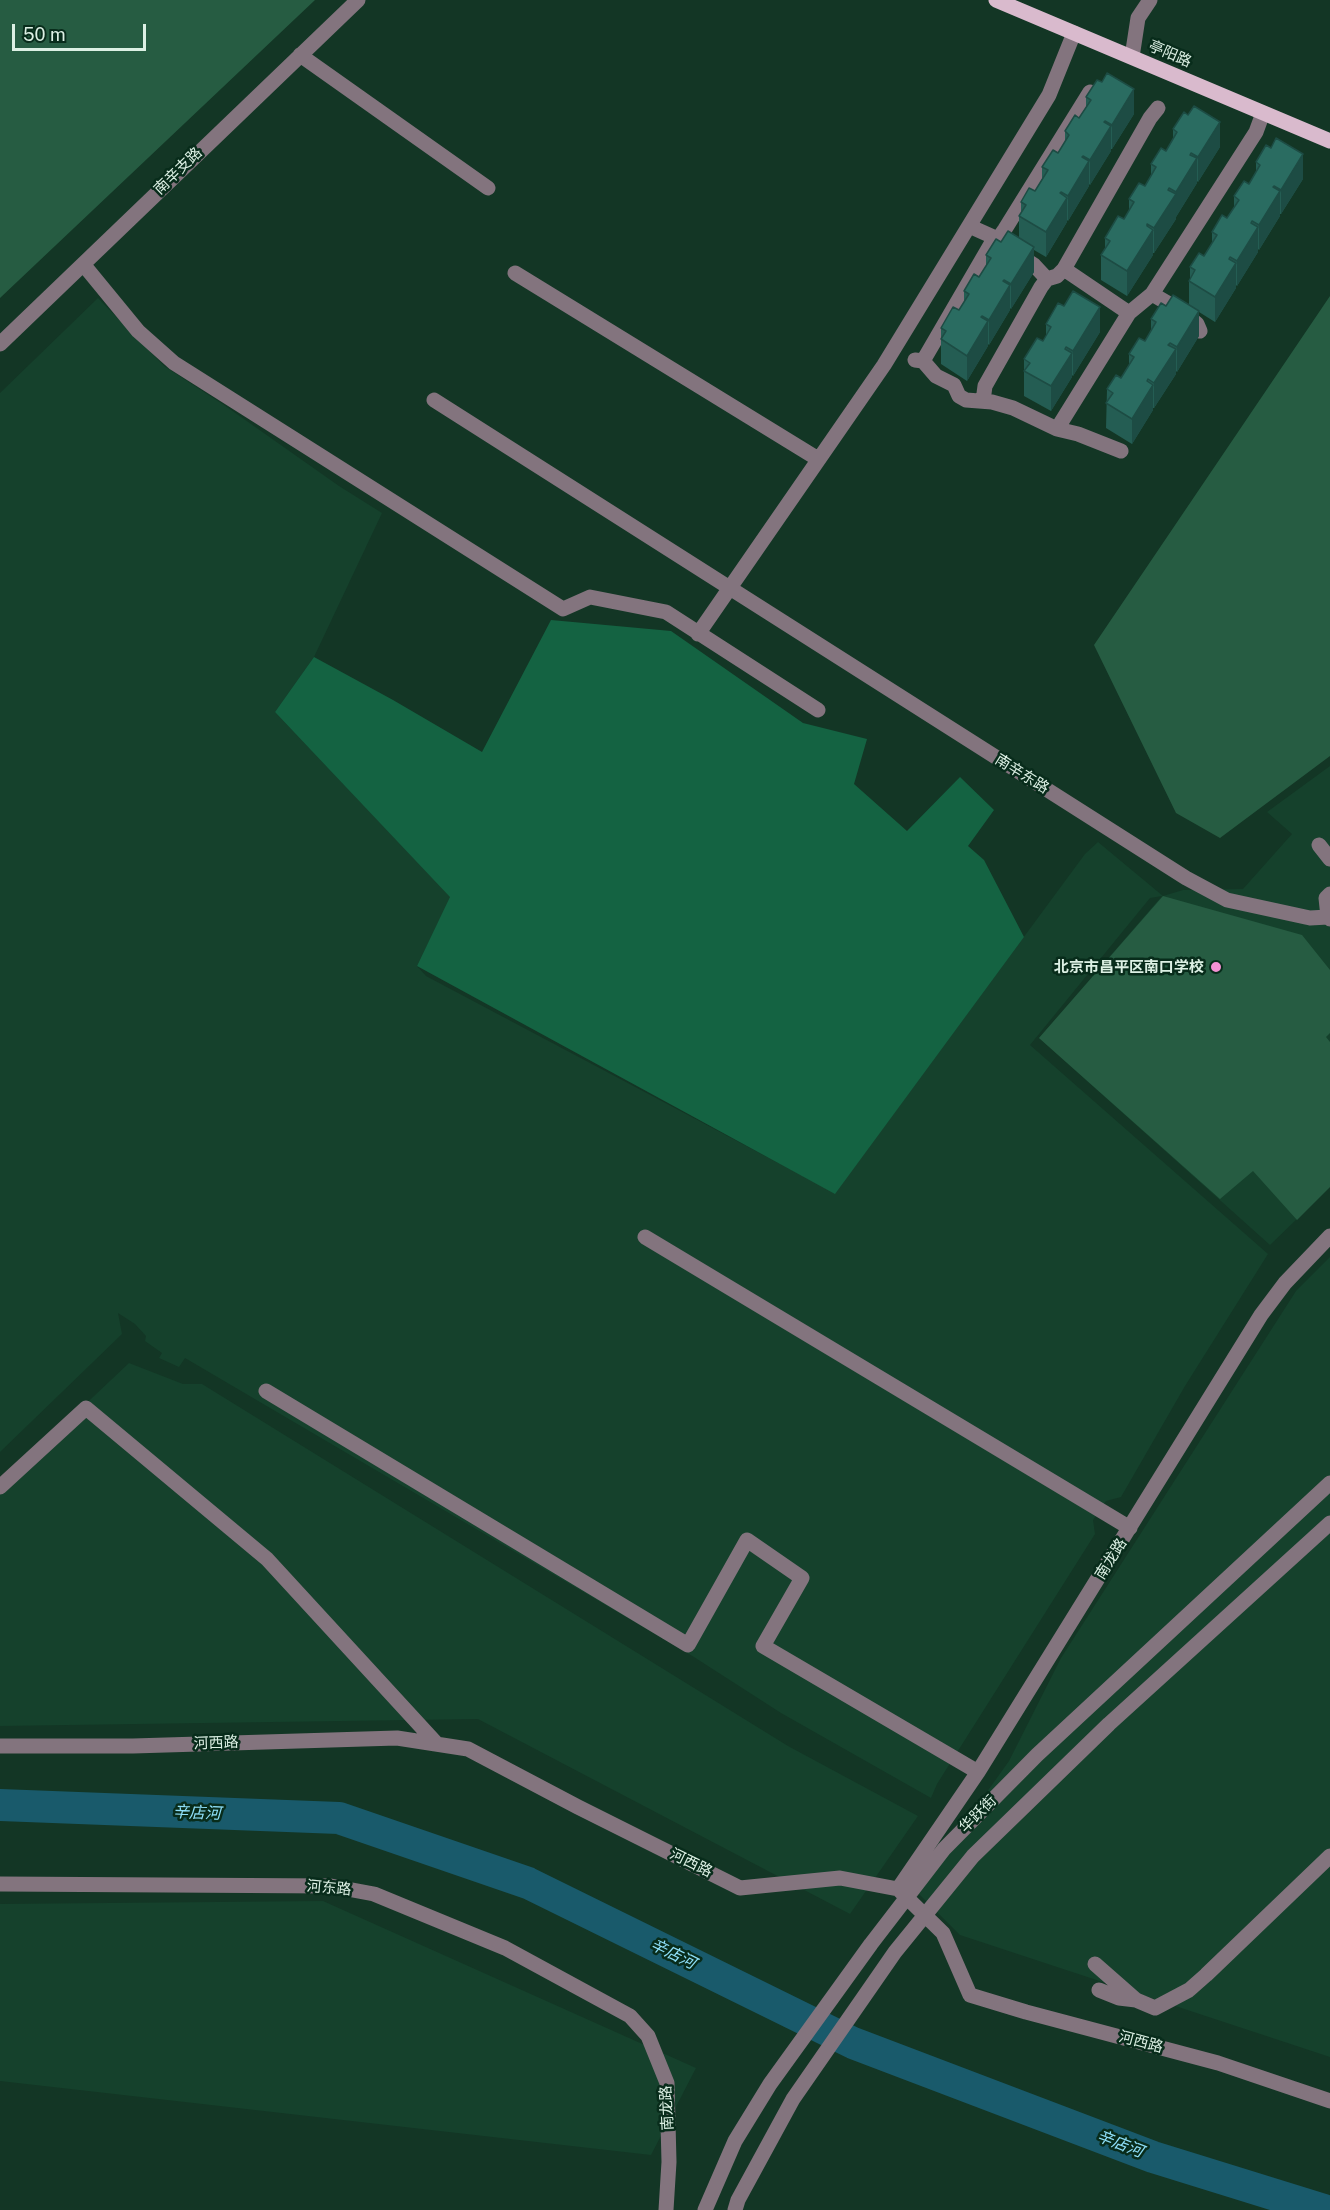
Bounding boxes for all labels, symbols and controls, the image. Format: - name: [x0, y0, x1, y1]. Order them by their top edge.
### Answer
- scale bar: [15, 12, 148, 50]
- text: 50 m: [23, 24, 66, 45]
- street label: 亭阳路: [1146, 37, 1194, 71]
- street label: 南辛支路: [150, 144, 206, 198]
- street label: 南辛东路: [992, 750, 1052, 798]
- place label: 北京市昌平区南口学校: [1054, 958, 1204, 976]
- marker: 北京市昌平区南口学校: [1209, 960, 1223, 974]
- street label: 南龙路: [1091, 1535, 1131, 1583]
- street label: 河西路: [193, 1733, 239, 1753]
- street label: 华跃街: [956, 1792, 1000, 1836]
- water label: 辛店河: [173, 1803, 221, 1823]
- street label: 河西路: [667, 1845, 715, 1881]
- street label: 河东路: [306, 1877, 352, 1899]
- water label: 辛店河: [647, 1935, 699, 1973]
- street label: 河西路: [1117, 2027, 1165, 2057]
- street label: 南龙路: [657, 2085, 677, 2131]
- water label: 辛店河: [1094, 2126, 1146, 2162]

